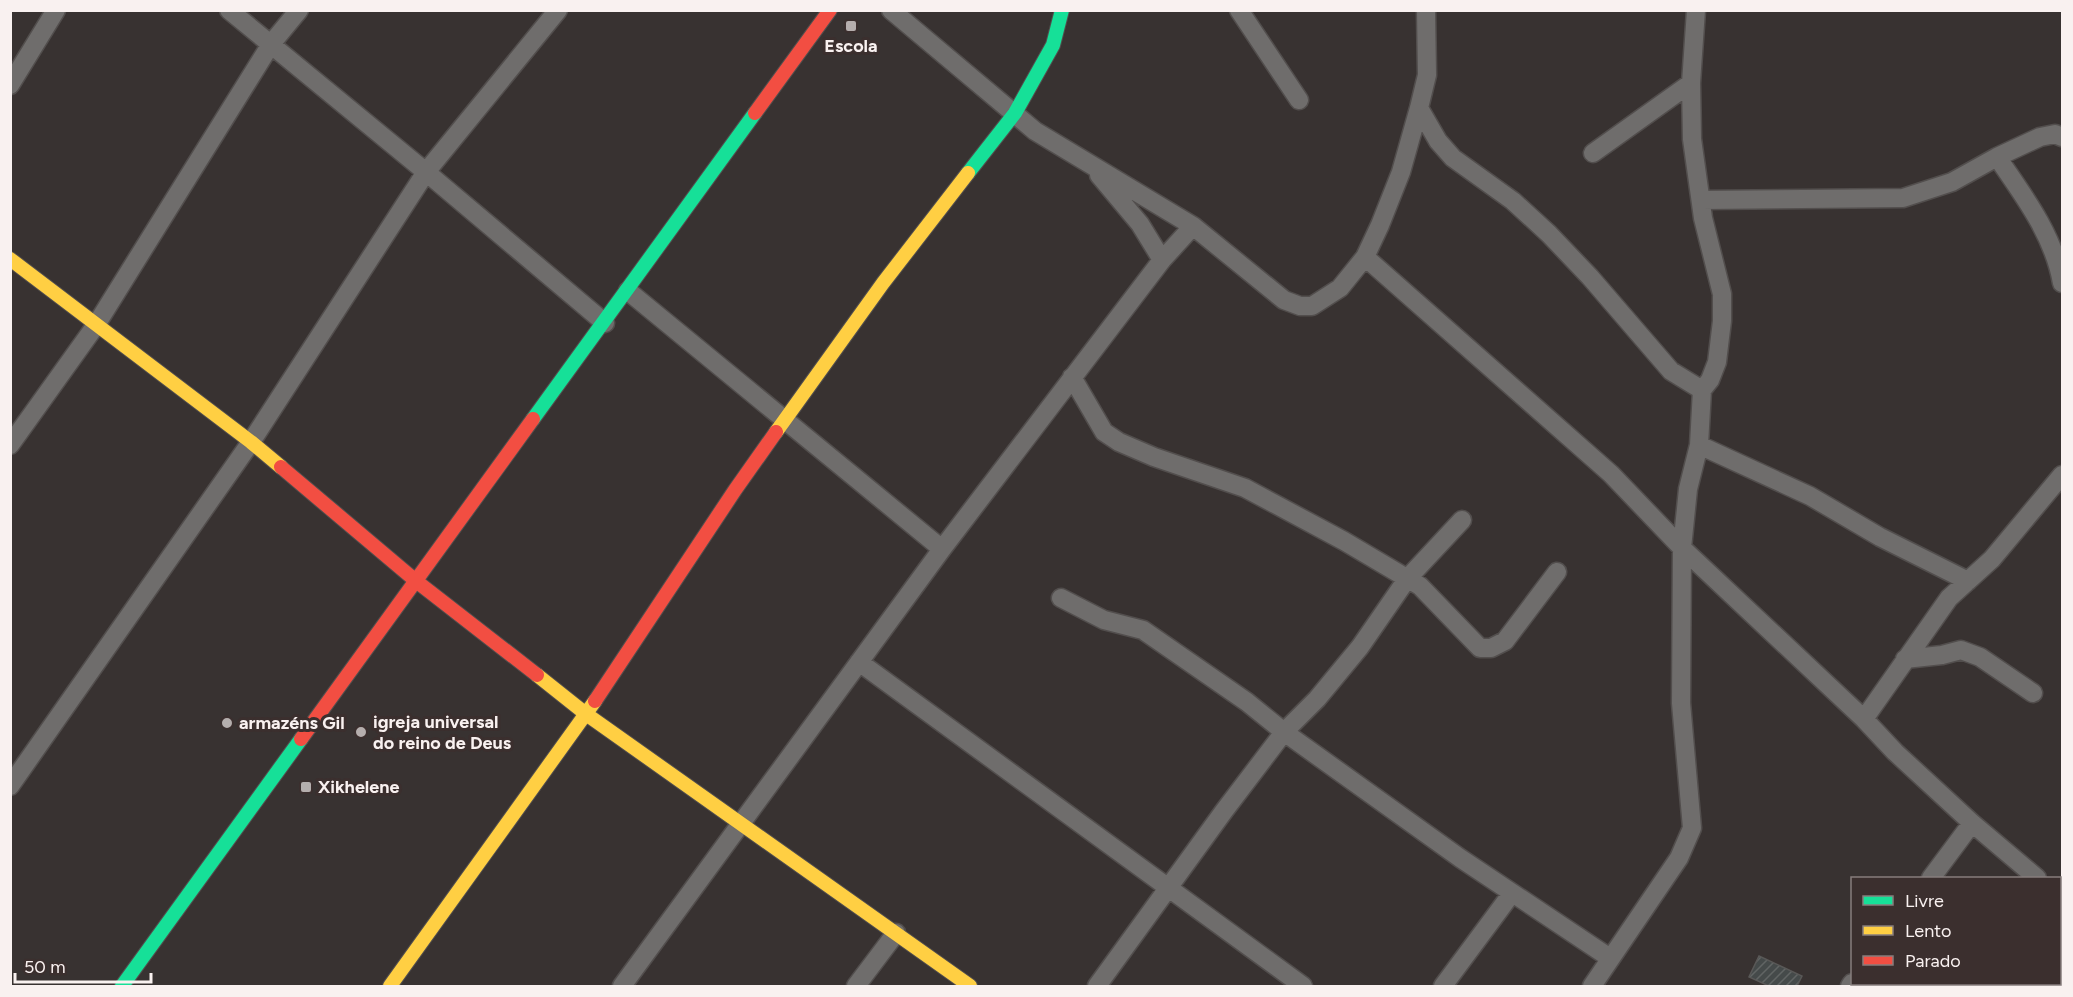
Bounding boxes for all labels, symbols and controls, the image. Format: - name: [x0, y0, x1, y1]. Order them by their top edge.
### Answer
- marker: Escola: [844, 19, 858, 33]
- place label: Escola: [824, 35, 878, 57]
- place label: igreja universal do reino de Deus: [373, 711, 512, 754]
- place label: armazéns Gil: [239, 712, 345, 734]
- marker: armazéns Gil: [220, 716, 234, 730]
- marker: igreja universal do reino de Deus: [354, 725, 368, 739]
- place label: Xikhelene: [318, 776, 399, 798]
- marker: Xikhelene: [299, 780, 313, 794]
- legend: [1851, 877, 2061, 985]
- text: Livre: [1905, 890, 1944, 912]
- text: Lento: [1905, 920, 1951, 942]
- scale bar: [15, 946, 152, 984]
- text: Parado: [1905, 950, 1961, 972]
- text: 50 m: [24, 956, 66, 978]

